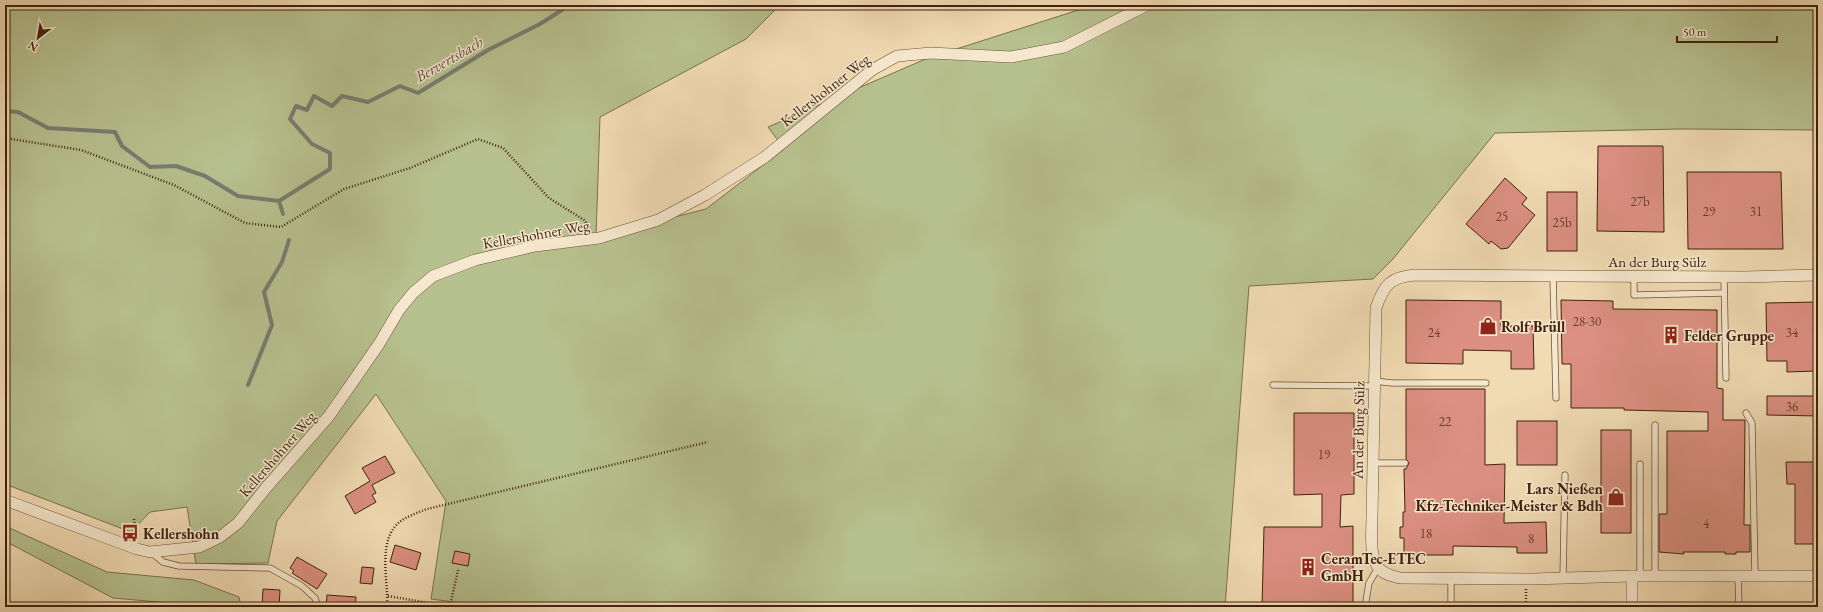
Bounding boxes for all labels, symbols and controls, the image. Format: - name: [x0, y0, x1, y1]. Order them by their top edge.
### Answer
- north arrow: [18, 18, 58, 58]
- scale bar: [1677, 18, 1777, 44]
- text: 50 m: [1683, 24, 1707, 40]
- water label: Bervertsbach: [410, 31, 487, 87]
- text: N: [25, 38, 40, 55]
- street label: Kellershohner Weg: [777, 49, 874, 131]
- house number: 27b: [1630, 193, 1650, 210]
- house number: 29: [1703, 203, 1716, 220]
- house number: 31: [1750, 203, 1762, 220]
- house number: 25: [1496, 208, 1508, 225]
- house number: 25b: [1552, 214, 1572, 231]
- street label: Kellershohner Weg: [481, 215, 591, 253]
- street label: An der Burg Sülz: [1607, 252, 1706, 271]
- house number: 28-30: [1573, 313, 1601, 330]
- shop icon: Rolf Brüll: [1478, 316, 1498, 336]
- place label: Rolf Brüll: [1501, 317, 1566, 336]
- house number: 24: [1428, 324, 1441, 341]
- house number: 34: [1786, 324, 1799, 341]
- building icon: Felder Gruppe: [1661, 325, 1681, 345]
- place label: Felder Gruppe: [1684, 326, 1774, 345]
- street label: An der Burg Sülz: [1348, 380, 1368, 480]
- house number: 36: [1786, 398, 1798, 415]
- street label: Kellershohner Weg: [234, 407, 320, 501]
- house number: 22: [1439, 413, 1452, 430]
- house number: 19: [1318, 446, 1331, 463]
- place label: Lars Nießen Kfz-Techniker-Meister & Bdh: [1415, 479, 1604, 515]
- shop icon: Lars Nießen Kfz-Techniker-Meister & Bdh: [1606, 487, 1626, 507]
- house number: 4: [1703, 515, 1710, 532]
- bus stop icon: Kellershohn: [120, 523, 140, 543]
- place label: Kellershohn: [143, 524, 220, 543]
- house number: 18: [1420, 525, 1432, 542]
- house number: 8: [1528, 530, 1534, 547]
- place label: CeramTec-ETEC GmbH: [1321, 549, 1426, 585]
- building icon: CeramTec-ETEC GmbH: [1298, 557, 1318, 577]

